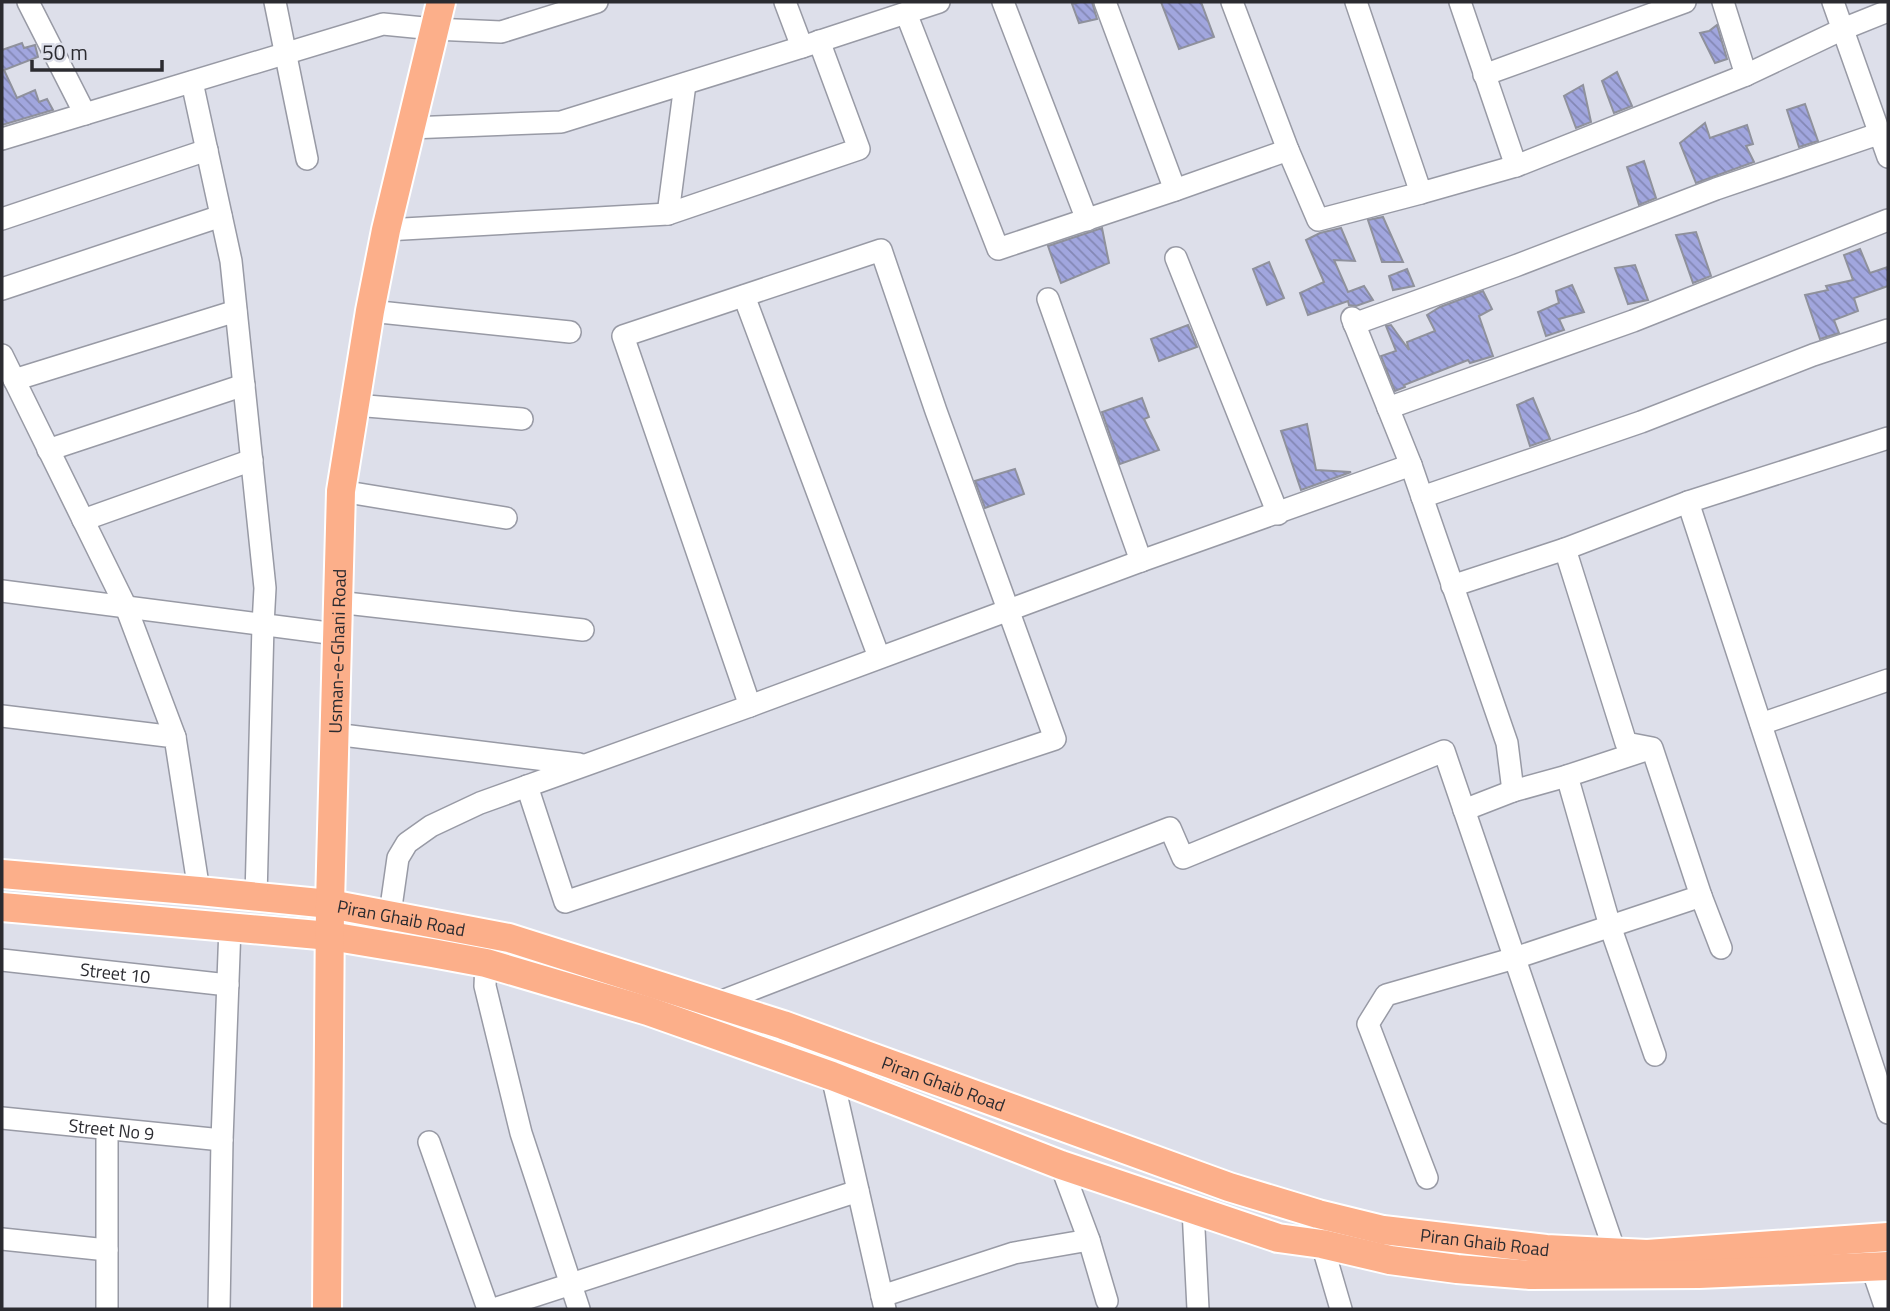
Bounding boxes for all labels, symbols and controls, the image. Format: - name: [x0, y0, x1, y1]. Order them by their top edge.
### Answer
- scale bar: [32, 28, 161, 72]
- text: 50 m: [42, 36, 88, 68]
- street label: Usman-e-Ghani Road: [321, 568, 352, 734]
- street label: Piran Ghaib Road: [335, 892, 468, 943]
- street label: Street 10: [79, 955, 152, 990]
- street label: Piran Ghaib Road: [878, 1049, 1009, 1118]
- street label: Street No 9: [67, 1111, 156, 1147]
- street label: Piran Ghaib Road: [1419, 1221, 1551, 1263]

